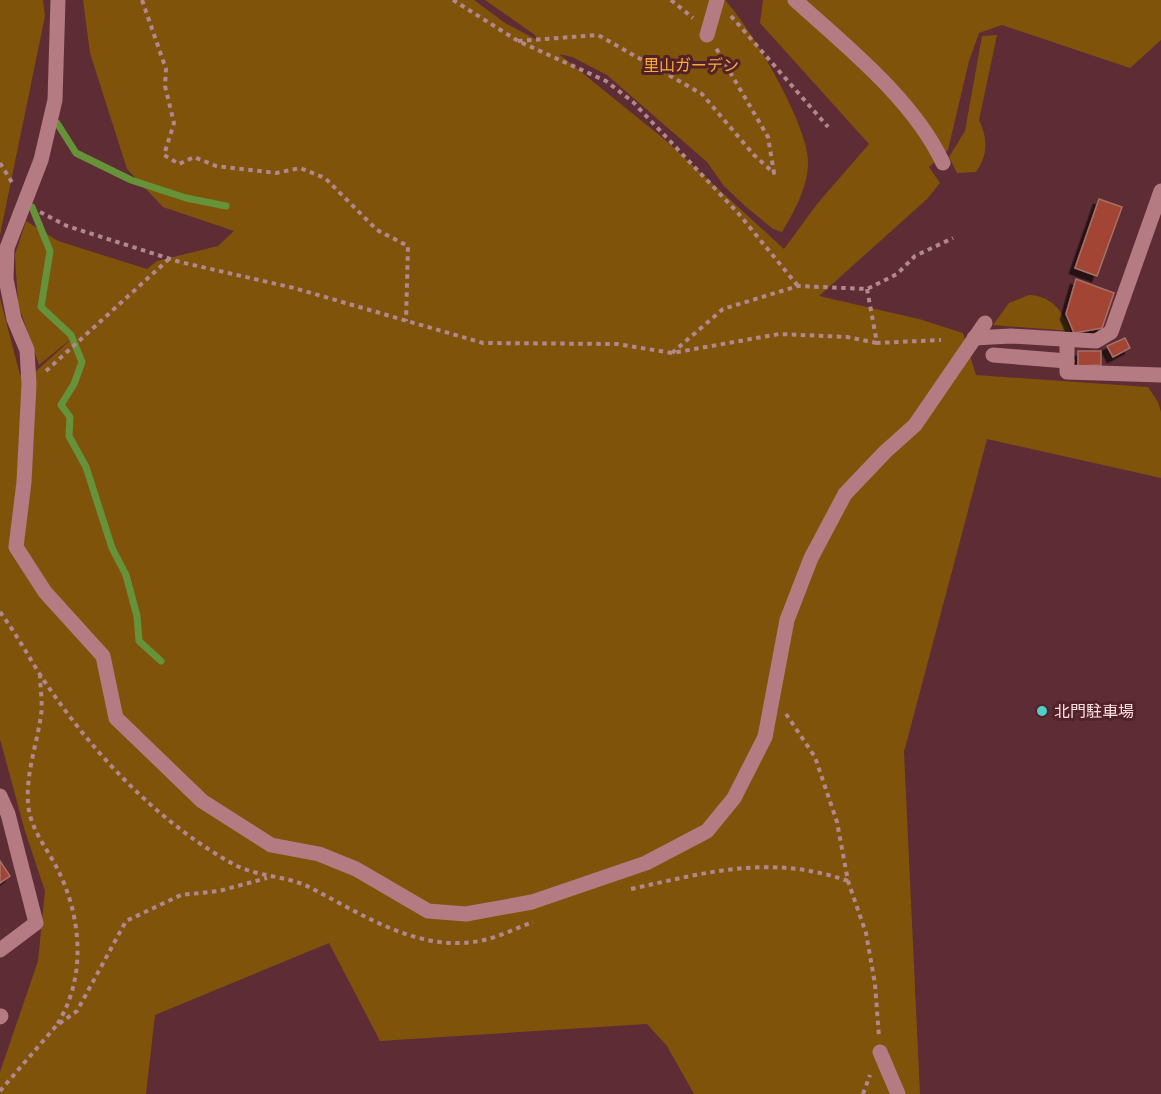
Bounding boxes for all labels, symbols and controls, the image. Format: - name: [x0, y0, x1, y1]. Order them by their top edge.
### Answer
- park label: 里山ガーデン: [643, 55, 739, 75]
- place label: 北門駐車場: [1054, 701, 1134, 721]
- marker: 北門駐車場: [1035, 704, 1049, 718]

